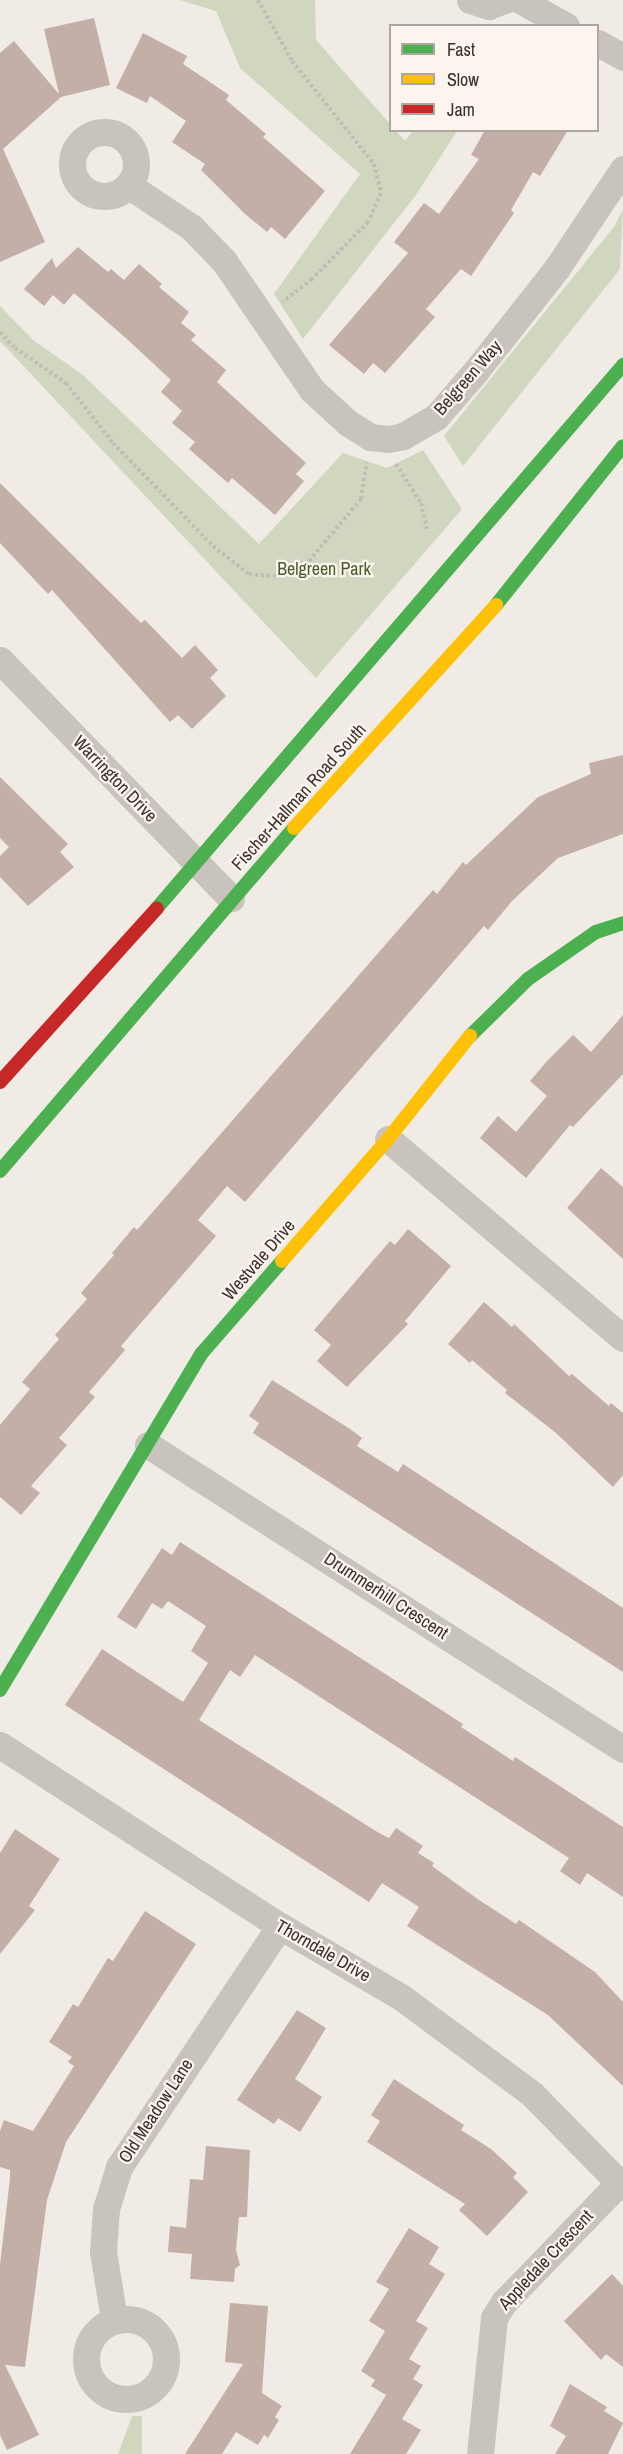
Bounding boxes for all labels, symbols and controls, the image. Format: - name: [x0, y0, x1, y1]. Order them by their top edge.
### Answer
- legend: [389, 24, 599, 132]
- text: Fast: [447, 37, 475, 62]
- text: Slow: [447, 67, 479, 92]
- text: Jam: [447, 97, 475, 122]
- street label: Belgreen Way: [430, 336, 506, 420]
- park label: Belgreen Park: [277, 558, 371, 580]
- street label: Fischer-Hallman Road South: [227, 719, 371, 875]
- street label: Warrington Drive: [68, 731, 162, 827]
- street label: Westvale Drive: [218, 1215, 300, 1305]
- street label: Drummerhill Crescent: [320, 1548, 452, 1644]
- street label: Thorndale Drive: [272, 1915, 374, 1987]
- street label: Old Meadow Lane: [114, 2055, 198, 2167]
- street label: Appledale Crescent: [494, 2206, 598, 2314]

